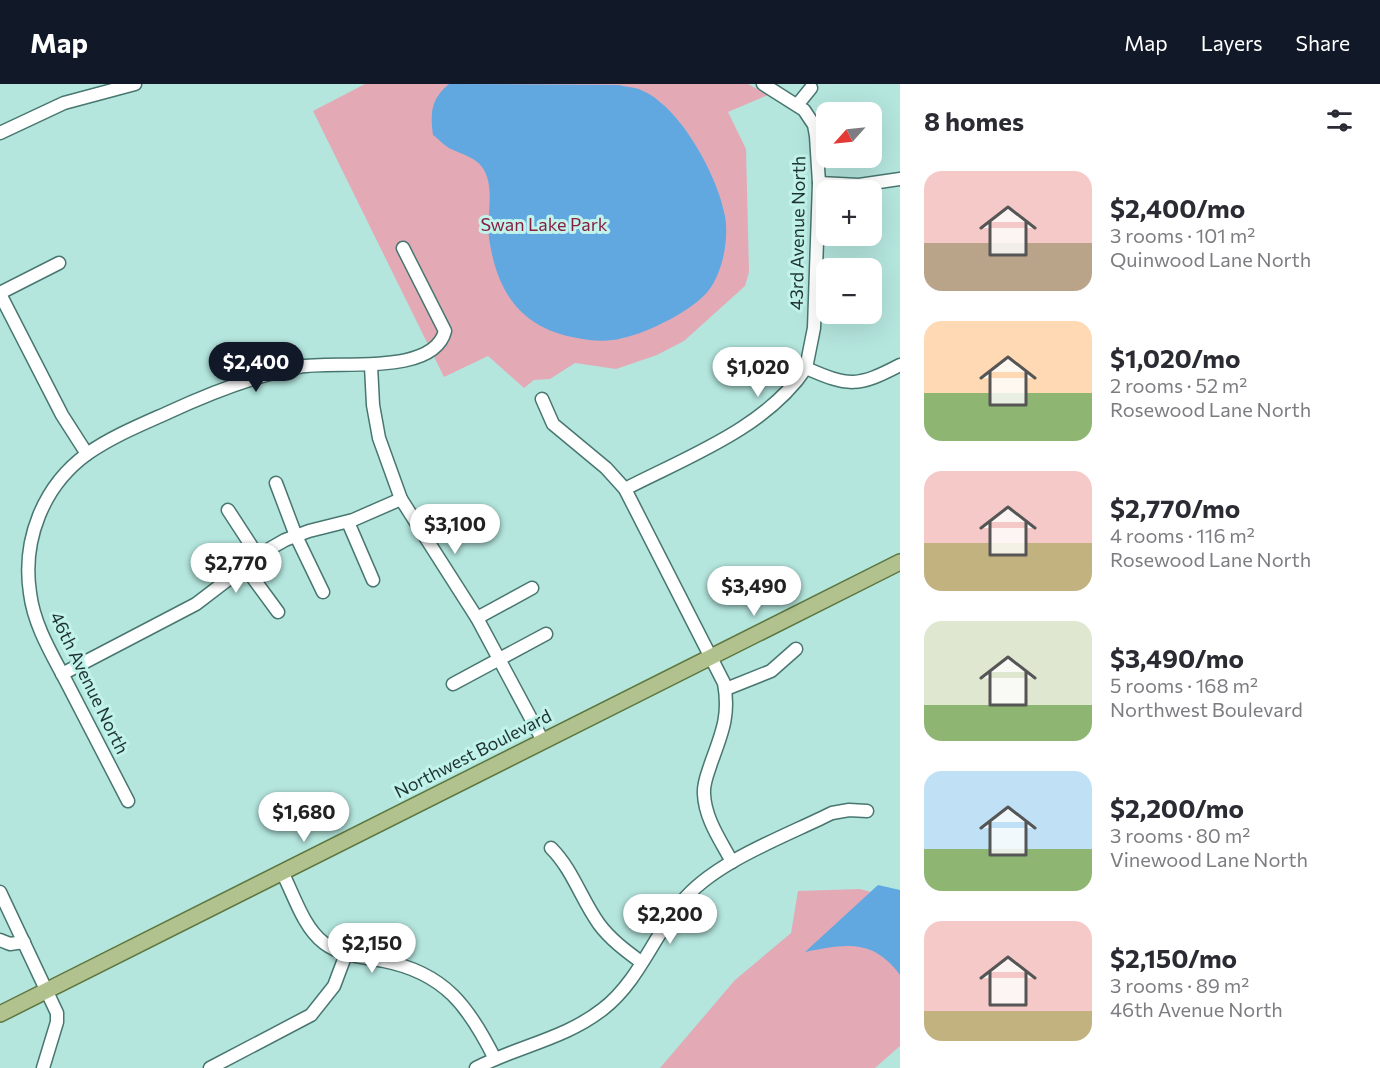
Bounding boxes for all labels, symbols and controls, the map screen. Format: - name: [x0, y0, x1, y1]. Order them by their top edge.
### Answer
- text: Map: [30, 25, 88, 59]
- text: Map: [1124, 30, 1168, 55]
- text: Layers: [1201, 30, 1263, 55]
- text: Share: [1296, 30, 1350, 55]
- north arrow: [816, 102, 882, 168]
- map controls: [816, 102, 882, 324]
- icon: filters: [1323, 104, 1356, 137]
- text: 8 homes: [924, 105, 1024, 136]
- street label: 43rd Avenue North: [785, 156, 809, 310]
- button: +: [816, 180, 882, 246]
- text: $2,400/mo: [1110, 192, 1245, 223]
- icon: home: [972, 195, 1044, 267]
- park label: Swan Lake Park: [480, 213, 608, 235]
- text: 3 rooms · 101 m²: [1110, 223, 1255, 247]
- text: Quinwood Lane North: [1110, 247, 1311, 271]
- button: −: [816, 258, 882, 324]
- pin: $2,400: [207, 342, 305, 393]
- text: $1,020/mo: [1110, 342, 1241, 373]
- icon: home: [972, 345, 1044, 417]
- pin: $1,020: [709, 347, 807, 398]
- text: $2,400: [223, 349, 289, 373]
- text: $1,020: [727, 354, 789, 378]
- text: 2 rooms · 52 m²: [1110, 373, 1247, 397]
- text: Rosewood Lane North: [1110, 397, 1311, 421]
- text: $2,770/mo: [1110, 492, 1240, 523]
- icon: home: [972, 495, 1044, 567]
- pin: $3,100: [406, 504, 504, 555]
- text: $3,100: [424, 511, 486, 535]
- text: 4 rooms · 116 m²: [1110, 523, 1255, 547]
- pin: $2,770: [187, 543, 285, 594]
- text: Rosewood Lane North: [1110, 547, 1311, 571]
- text: $2,770: [205, 550, 267, 574]
- pin: $3,490: [705, 566, 803, 617]
- text: $3,490: [721, 573, 787, 597]
- street label: 46th Avenue North: [46, 608, 134, 757]
- text: $3,490/mo: [1110, 642, 1244, 673]
- icon: home: [972, 645, 1044, 717]
- text: 5 rooms · 168 m²: [1110, 673, 1258, 697]
- text: Northwest Boulevard: [1110, 697, 1303, 721]
- street label: Northwest Boulevard: [390, 704, 555, 802]
- pin: $1,680: [255, 792, 353, 843]
- text: $2,200/mo: [1110, 792, 1244, 823]
- icon: home: [972, 795, 1044, 867]
- text: $1,680: [272, 799, 336, 823]
- text: 3 rooms · 80 m²: [1110, 823, 1250, 847]
- text: Vinewood Lane North: [1110, 847, 1308, 871]
- pin: $2,200: [621, 894, 719, 945]
- text: $2,200: [637, 901, 703, 925]
- pin: $2,150: [323, 923, 421, 974]
- text: $2,150: [342, 930, 402, 954]
- text: $2,150/mo: [1110, 942, 1237, 973]
- icon: home: [972, 945, 1044, 1017]
- text: 3 rooms · 89 m²: [1110, 973, 1249, 997]
- text: 46th Avenue North: [1110, 997, 1283, 1021]

